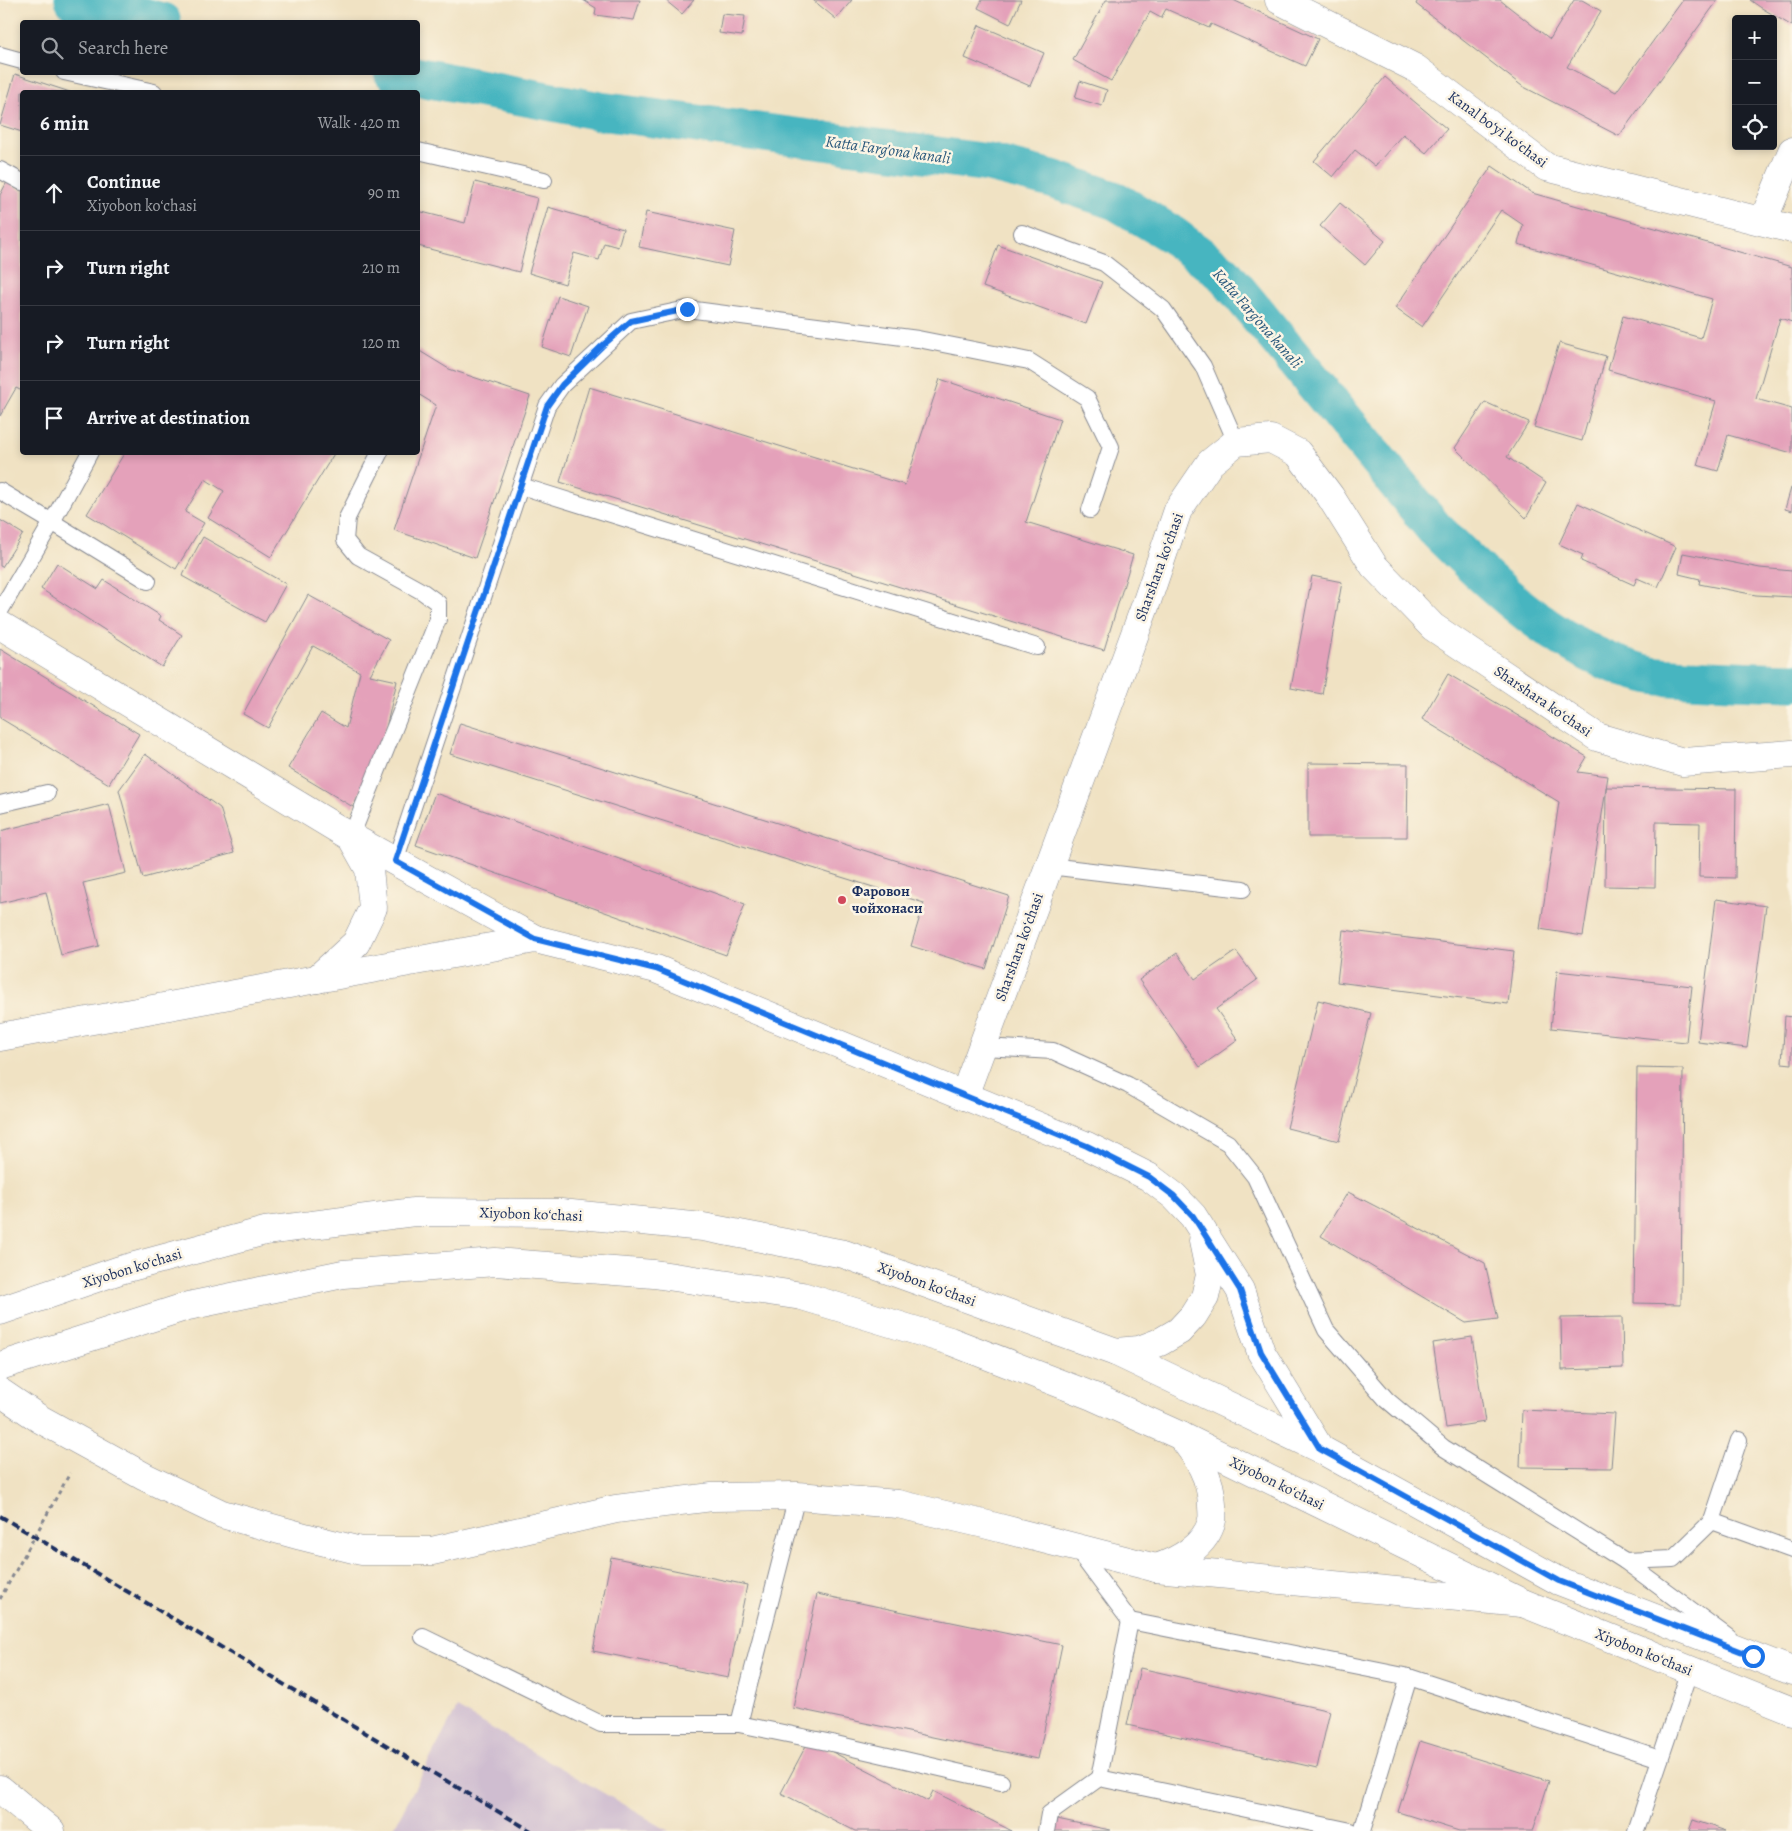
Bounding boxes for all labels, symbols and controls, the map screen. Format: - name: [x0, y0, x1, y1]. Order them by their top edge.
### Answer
- map controls: [1732, 15, 1777, 150]
- button: +: [1732, 15, 1777, 60]
- search box: [20, 20, 420, 75]
- icon: search: [38, 34, 66, 62]
- text: Search here: [78, 35, 168, 61]
- button: −: [1732, 60, 1777, 105]
- street label: Kanal boʻyi koʻchasi: [1444, 86, 1552, 172]
- button: locate: [1732, 105, 1777, 150]
- text: 6 min: [40, 109, 89, 137]
- text: Walk · 420 m: [318, 112, 400, 134]
- water label: Katta Farg'ona kanali: [824, 130, 952, 170]
- text: Continue: [87, 169, 161, 195]
- icon: ahead: [40, 179, 68, 207]
- text: 90 m: [368, 182, 400, 204]
- text: Xiyobon koʻchasi: [87, 195, 197, 217]
- icon: right: [40, 254, 68, 282]
- text: Turn right: [87, 255, 169, 281]
- text: 210 m: [362, 257, 400, 279]
- water label: Katta Farg'ona kanali: [1208, 264, 1307, 373]
- route end: [676, 298, 699, 321]
- icon: right: [40, 329, 68, 357]
- text: Turn right: [87, 330, 169, 356]
- text: 120 m: [362, 332, 400, 354]
- icon: arrive: [40, 404, 68, 432]
- text: Arrive at destination: [87, 405, 250, 431]
- street label: Sharshara koʻchasi: [1130, 510, 1188, 624]
- street label: Sharshara koʻchasi: [1490, 661, 1596, 741]
- place label: Фаровон чойхонаси: [852, 881, 923, 918]
- street label: Sharshara koʻchasi: [990, 890, 1048, 1004]
- marker: Фаровон чойхонаси: [836, 894, 848, 906]
- street label: Xiyobon koʻchasi: [479, 1202, 583, 1226]
- street label: Xiyobon koʻchasi: [80, 1243, 184, 1293]
- street label: Xiyobon koʻchasi: [875, 1257, 979, 1311]
- street label: Xiyobon koʻchasi: [1226, 1451, 1328, 1515]
- street label: Xiyobon koʻchasi: [1592, 1623, 1696, 1681]
- route start: [1742, 1645, 1765, 1668]

